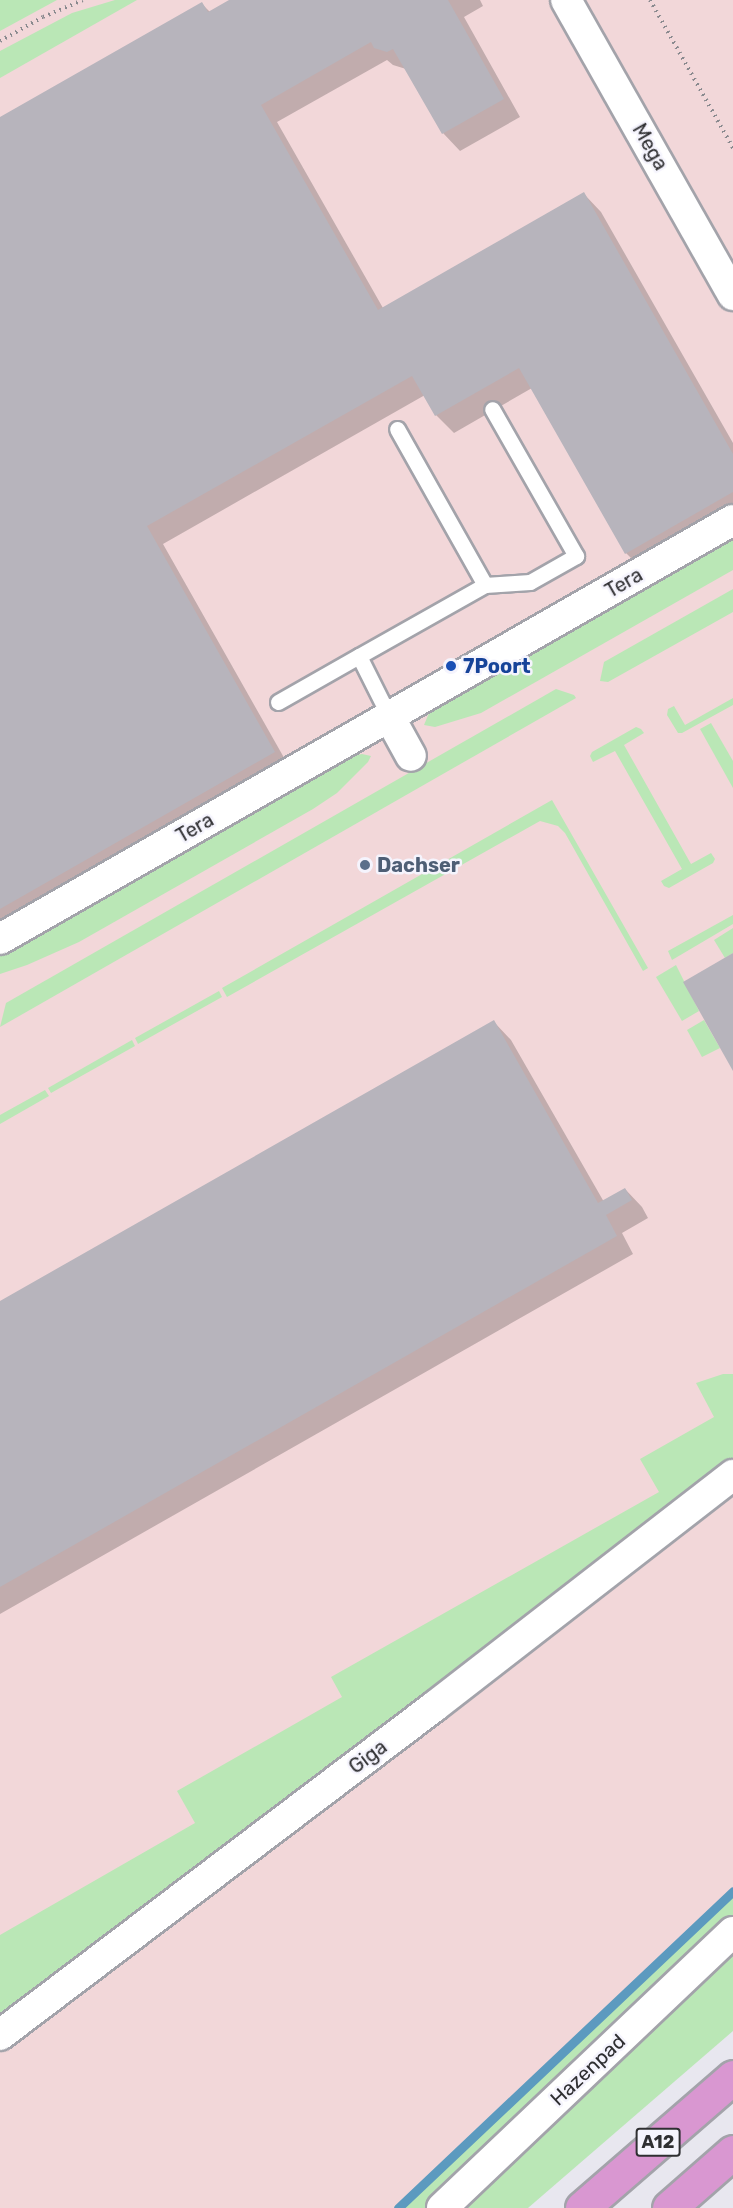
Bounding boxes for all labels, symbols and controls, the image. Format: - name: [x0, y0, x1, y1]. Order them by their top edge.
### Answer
- street label: Mega: [627, 119, 673, 175]
- street label: Tera: [601, 563, 647, 603]
- place label: 7Poort: [463, 654, 531, 678]
- marker: 7Poort: [444, 659, 458, 673]
- street label: Tera: [172, 808, 218, 848]
- place label: Dachser: [377, 853, 460, 877]
- marker: Dachser: [358, 858, 372, 872]
- street label: Giga: [344, 1735, 392, 1779]
- street label: Hazenpad: [546, 2029, 630, 2111]
- road number: A12: [636, 2127, 680, 2157]

